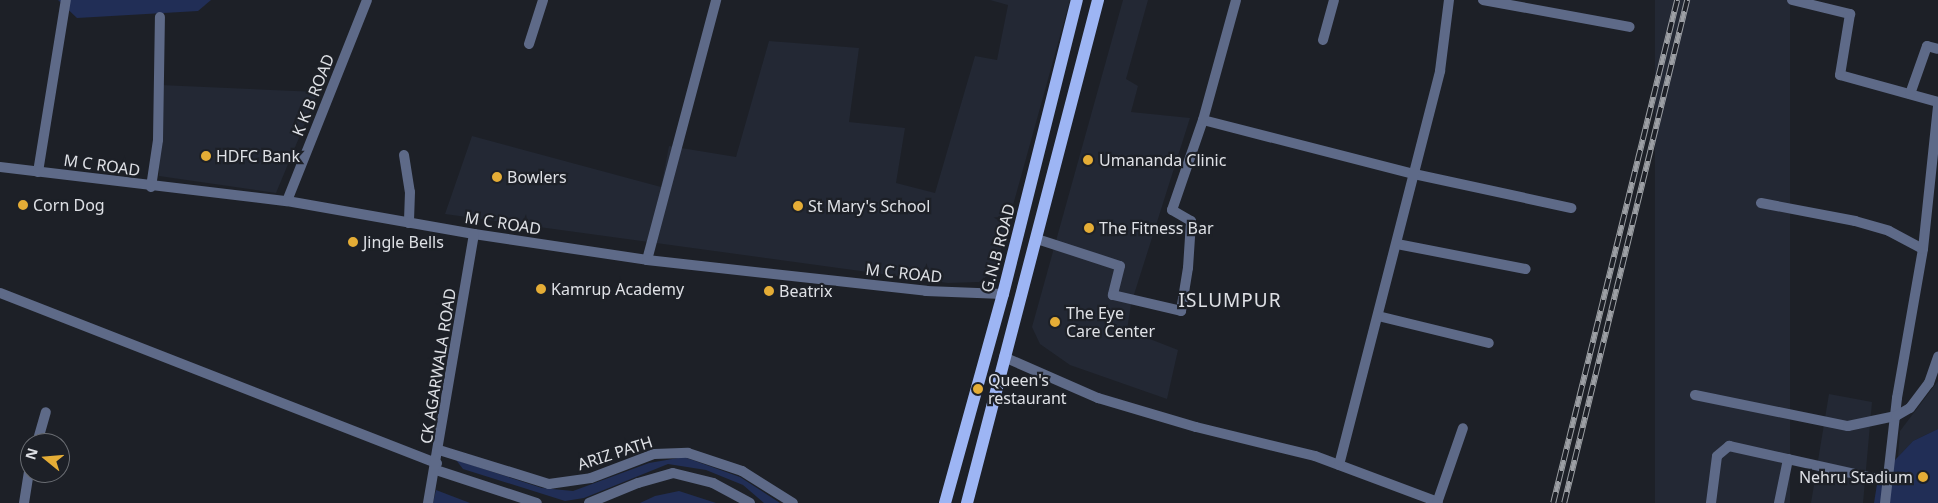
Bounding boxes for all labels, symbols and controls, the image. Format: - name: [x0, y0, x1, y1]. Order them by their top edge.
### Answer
- street label: K K B ROAD: [288, 51, 338, 139]
- place label: HDFC Bank: [216, 146, 300, 166]
- street label: M C ROAD: [63, 150, 141, 180]
- marker: HDFC Bank: [200, 150, 212, 162]
- place label: Umananda Clinic: [1099, 150, 1226, 170]
- marker: Umananda Clinic: [1081, 153, 1095, 167]
- place label: Bowlers: [507, 167, 567, 187]
- marker: Bowlers: [491, 171, 503, 183]
- place label: Corn Dog: [33, 195, 105, 215]
- place label: St Mary's School: [808, 196, 930, 216]
- marker: Corn Dog: [17, 199, 29, 211]
- marker: St Mary's School: [792, 200, 804, 212]
- street label: G.N.B ROAD: [977, 202, 1019, 294]
- street label: M C ROAD: [463, 207, 543, 239]
- place label: The Fitness Bar: [1099, 218, 1214, 238]
- marker: The Fitness Bar: [1083, 222, 1095, 234]
- place label: Jingle Bells: [363, 232, 444, 252]
- marker: Jingle Bells: [347, 236, 359, 248]
- street label: M C ROAD: [865, 259, 943, 287]
- place label: Kamrup Academy: [551, 279, 684, 299]
- place label: Beatrix: [779, 281, 832, 301]
- marker: Kamrup Academy: [535, 283, 547, 295]
- marker: Beatrix: [763, 285, 775, 297]
- street label: CK AGARWALA ROAD: [416, 287, 460, 445]
- district label: ISLUMPUR: [1178, 290, 1282, 312]
- place label: The Eye Care Center: [1066, 303, 1155, 341]
- marker: The Eye Care Center: [1048, 315, 1062, 329]
- place label: Queen's restaurant: [988, 370, 1067, 408]
- marker: Queen's restaurant: [972, 383, 984, 395]
- street label: ARIZ PATH: [575, 432, 655, 474]
- north arrow: [20, 433, 70, 483]
- text: N: [20, 446, 42, 462]
- place label: Nehru Stadium: [1799, 467, 1913, 487]
- marker: Nehru Stadium: [1917, 471, 1929, 483]

